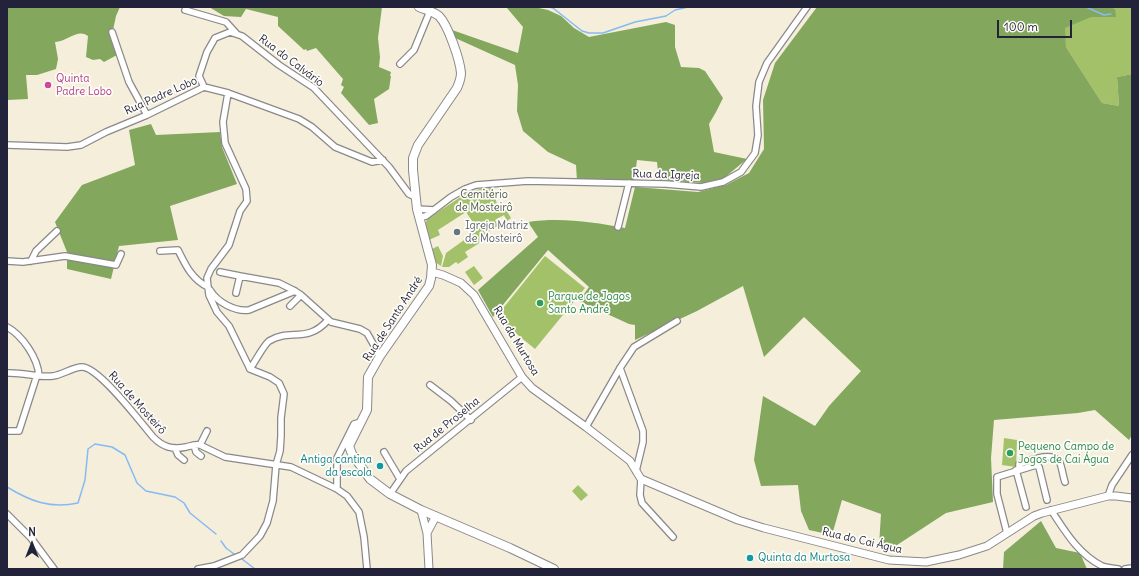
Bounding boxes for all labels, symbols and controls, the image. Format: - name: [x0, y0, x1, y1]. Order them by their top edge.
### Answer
- scale bar: [999, 12, 1074, 38]
- text: 100 m: [1004, 19, 1038, 34]
- street label: Rua do Calvário: [256, 32, 326, 90]
- place label: Quinta Padre Lobo: [56, 72, 112, 98]
- street label: Rua Padre Lobo: [123, 74, 199, 118]
- marker: Quinta Padre Lobo: [43, 80, 53, 90]
- street label: Rua da Igreja: [632, 167, 700, 183]
- park label: Cemitério de Mosteirô: [455, 188, 513, 214]
- place label: Igreja Matriz de Mosteirô: [465, 219, 528, 245]
- marker: Igreja Matriz de Mosteirô: [452, 227, 462, 237]
- street label: Rua de Santo André: [361, 274, 425, 364]
- place label: Parque de Jogos Santo André: [548, 290, 630, 316]
- marker: Parque de Jogos Santo André: [535, 298, 545, 308]
- street label: Rua da Murtosa: [490, 304, 542, 378]
- street label: Rua de Mosteirô: [105, 369, 169, 437]
- street label: Rua de Proselha: [412, 395, 482, 455]
- place label: Pequeno Campo de Jogos de Cai Água: [1018, 440, 1114, 466]
- marker: Pequeno Campo de Jogos de Cai Água: [1005, 448, 1015, 458]
- place label: Antiga cantina da escola: [301, 453, 372, 479]
- marker: Antiga cantina da escola: [375, 461, 385, 471]
- north arrow: [12, 524, 52, 564]
- text: N: [28, 525, 36, 539]
- street label: Rua do Cai Água: [821, 525, 903, 557]
- place label: Quinta da Murtosa: [758, 551, 850, 565]
- marker: Quinta da Murtosa: [745, 553, 755, 563]

